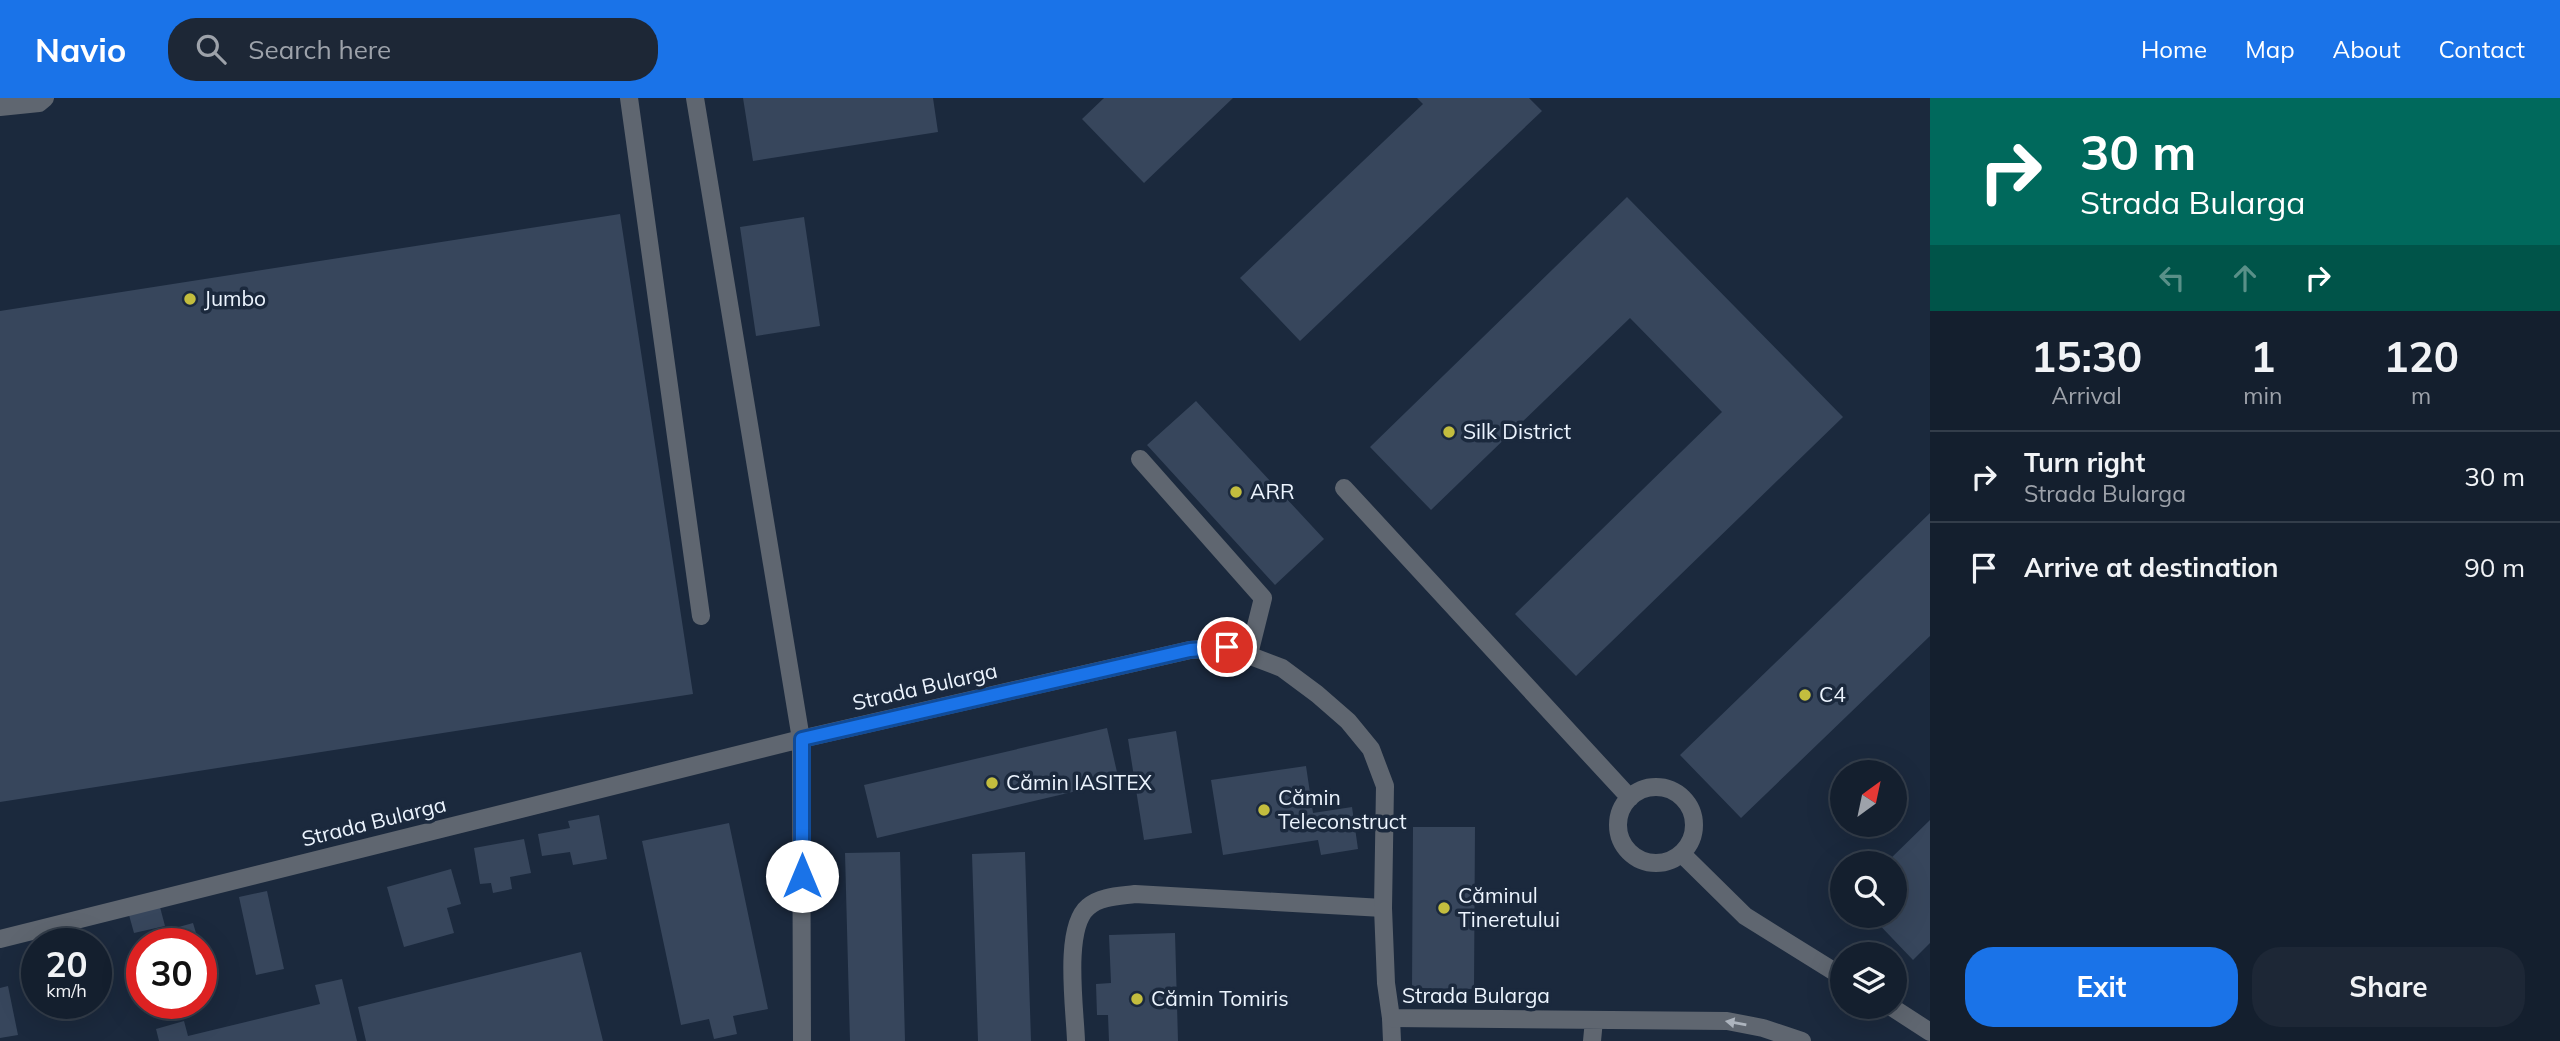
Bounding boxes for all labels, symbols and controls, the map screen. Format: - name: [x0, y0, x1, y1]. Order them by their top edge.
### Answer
- search box: [168, 18, 658, 81]
- text: Navio: [35, 29, 126, 70]
- icon: search: [192, 30, 230, 68]
- text: Search here: [248, 33, 391, 66]
- text: Home: [2141, 34, 2207, 64]
- text: Map: [2245, 34, 2295, 64]
- text: About: [2333, 34, 2401, 64]
- text: Contact: [2439, 34, 2525, 64]
- text: 30 m: [2080, 121, 2196, 182]
- icon: right: [1965, 126, 2056, 217]
- text: Strada Bularga: [2080, 182, 2305, 222]
- icon: left: [2153, 259, 2191, 297]
- icon: ahead: [2226, 259, 2264, 297]
- icon: right: [2299, 259, 2337, 297]
- place label: Jumbo: [204, 285, 266, 311]
- marker: Jumbo: [182, 291, 198, 307]
- text: 15:30: [2031, 330, 2142, 383]
- text: 1: [2250, 330, 2275, 383]
- text: 120: [2383, 330, 2459, 383]
- text: Arrival: [2051, 381, 2122, 410]
- text: min: [2243, 381, 2282, 410]
- text: m: [2411, 381, 2431, 410]
- place label: Silk District: [1463, 418, 1571, 444]
- marker: Silk District: [1441, 424, 1457, 440]
- text: Turn right: [2024, 446, 2145, 479]
- icon: right: [1965, 458, 2003, 496]
- text: 30 m: [2464, 460, 2525, 493]
- place label: ARR: [1250, 478, 1295, 504]
- text: Strada Bularga: [2024, 479, 2186, 508]
- marker: ARR: [1228, 484, 1244, 500]
- icon: arrive: [1965, 549, 2003, 587]
- text: Arrive at destination: [2024, 551, 2279, 584]
- text: 90 m: [2464, 551, 2525, 584]
- pin: [1197, 617, 1257, 677]
- icon: arrive: [1208, 628, 1246, 666]
- street label: Strada Bularga: [850, 657, 1000, 715]
- place label: C4: [1819, 681, 1846, 707]
- marker: C4: [1797, 687, 1813, 703]
- north arrow: [1830, 760, 1908, 836]
- map controls: [1830, 760, 1907, 1019]
- place label: Cămin IASITEX: [1006, 769, 1152, 795]
- marker: Cămin IASITEX: [984, 775, 1000, 791]
- place label: Cămin Teleconstruct: [1278, 784, 1407, 834]
- street label: Strada Bularga: [299, 791, 449, 852]
- marker: Cămin Teleconstruct: [1256, 802, 1272, 818]
- position arrow: [765, 839, 839, 913]
- button: search: [1830, 851, 1907, 928]
- place label: Căminul Tineretului: [1458, 882, 1560, 932]
- marker: Căminul Tineretului: [1436, 900, 1452, 916]
- speed limit sign: 30: [126, 928, 217, 1019]
- text: 20: [45, 942, 88, 986]
- button: layers: [1830, 942, 1907, 1019]
- button: Exit: [1965, 947, 2238, 1027]
- button: Share: [2252, 947, 2525, 1027]
- text: km/h: [46, 979, 87, 1002]
- street label: Strada Bularga: [1402, 982, 1550, 1008]
- place label: Cămin Tomiris: [1151, 985, 1289, 1011]
- marker: Cămin Tomiris: [1129, 991, 1145, 1007]
- one-way arrow: [1725, 1017, 1747, 1028]

